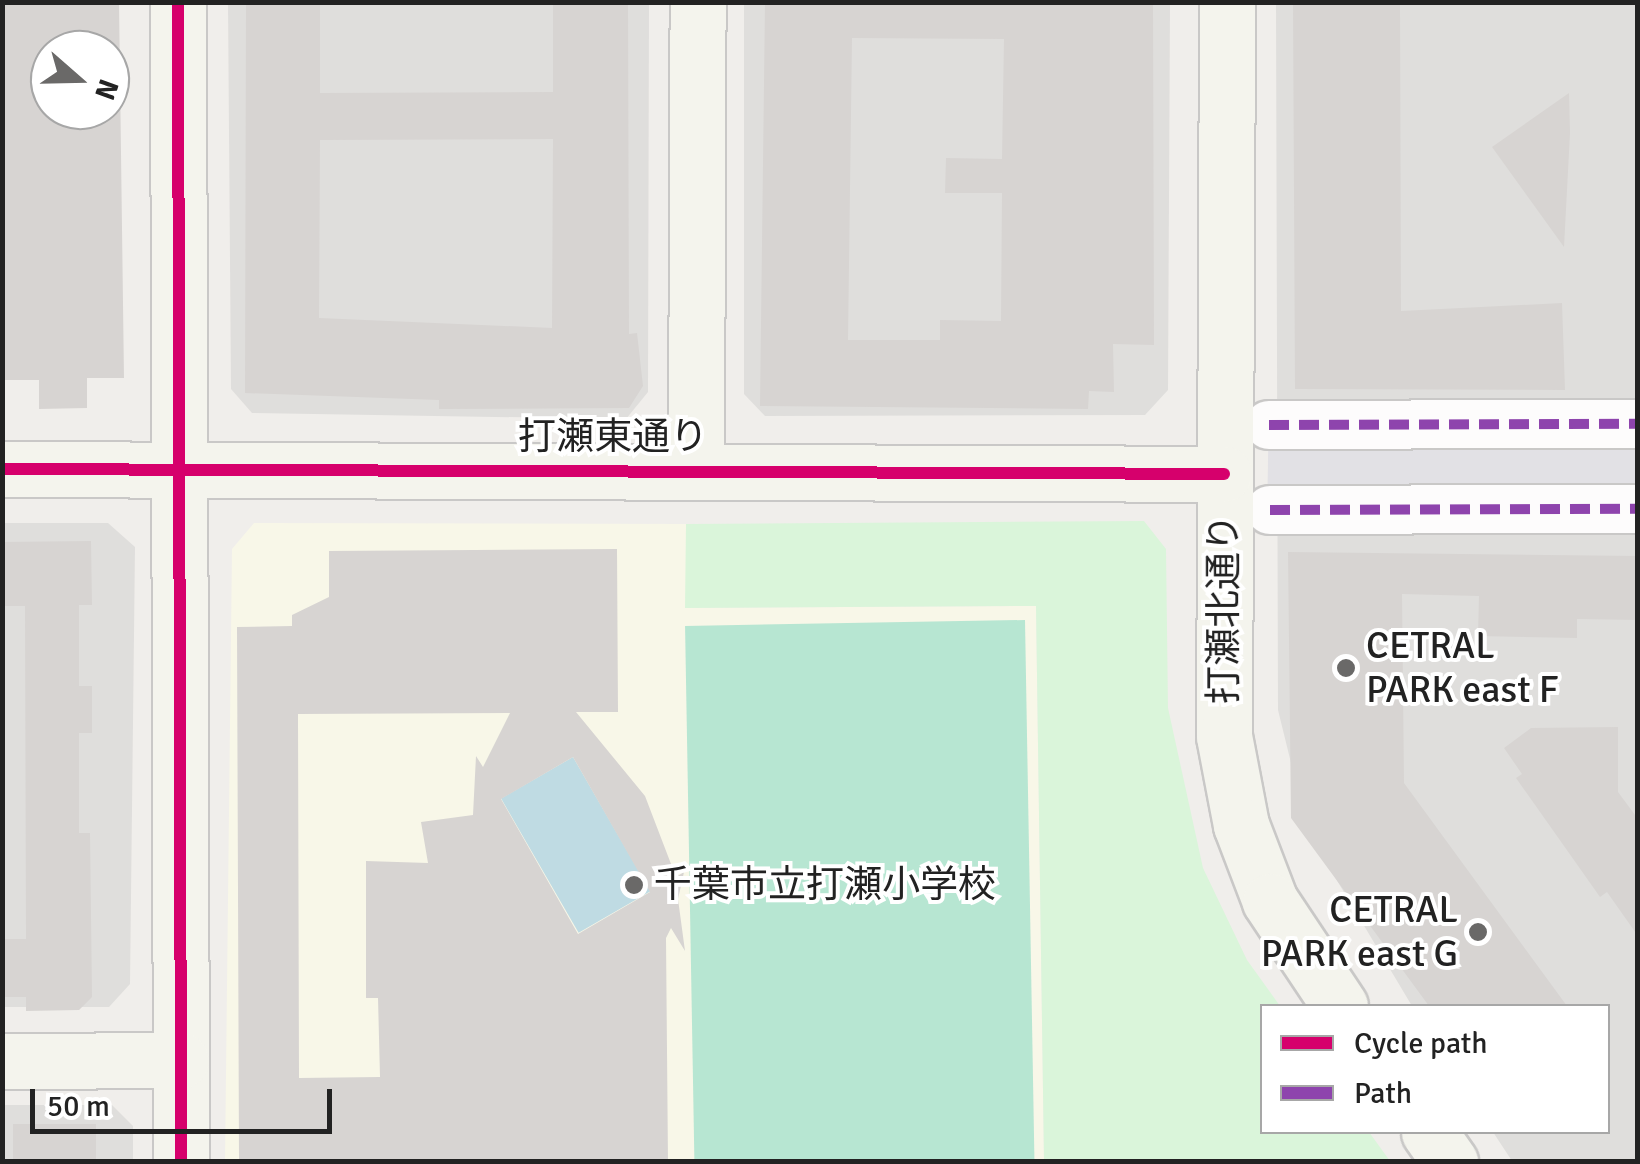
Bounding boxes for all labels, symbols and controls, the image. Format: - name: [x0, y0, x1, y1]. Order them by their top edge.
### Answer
- north arrow: [30, 30, 130, 130]
- text: N: [87, 75, 126, 105]
- street label: 打瀬東通り: [518, 414, 708, 460]
- street label: 打瀬北通り: [1201, 514, 1247, 704]
- place label: CETRAL PARK east F: [1366, 623, 1559, 712]
- marker: CETRAL PARK east F: [1335, 657, 1357, 679]
- place label: 千葉市立打瀬小学校: [654, 862, 996, 908]
- marker: 千葉市立打瀬小学校: [623, 874, 645, 896]
- place label: CETRAL PARK east G: [1261, 887, 1458, 976]
- marker: CETRAL PARK east G: [1467, 921, 1489, 943]
- legend: [1260, 1004, 1610, 1134]
- text: Cycle path: [1354, 1025, 1488, 1062]
- scale bar: [35, 1069, 338, 1131]
- text: Path: [1354, 1075, 1412, 1112]
- text: 50 m: [47, 1088, 110, 1125]

